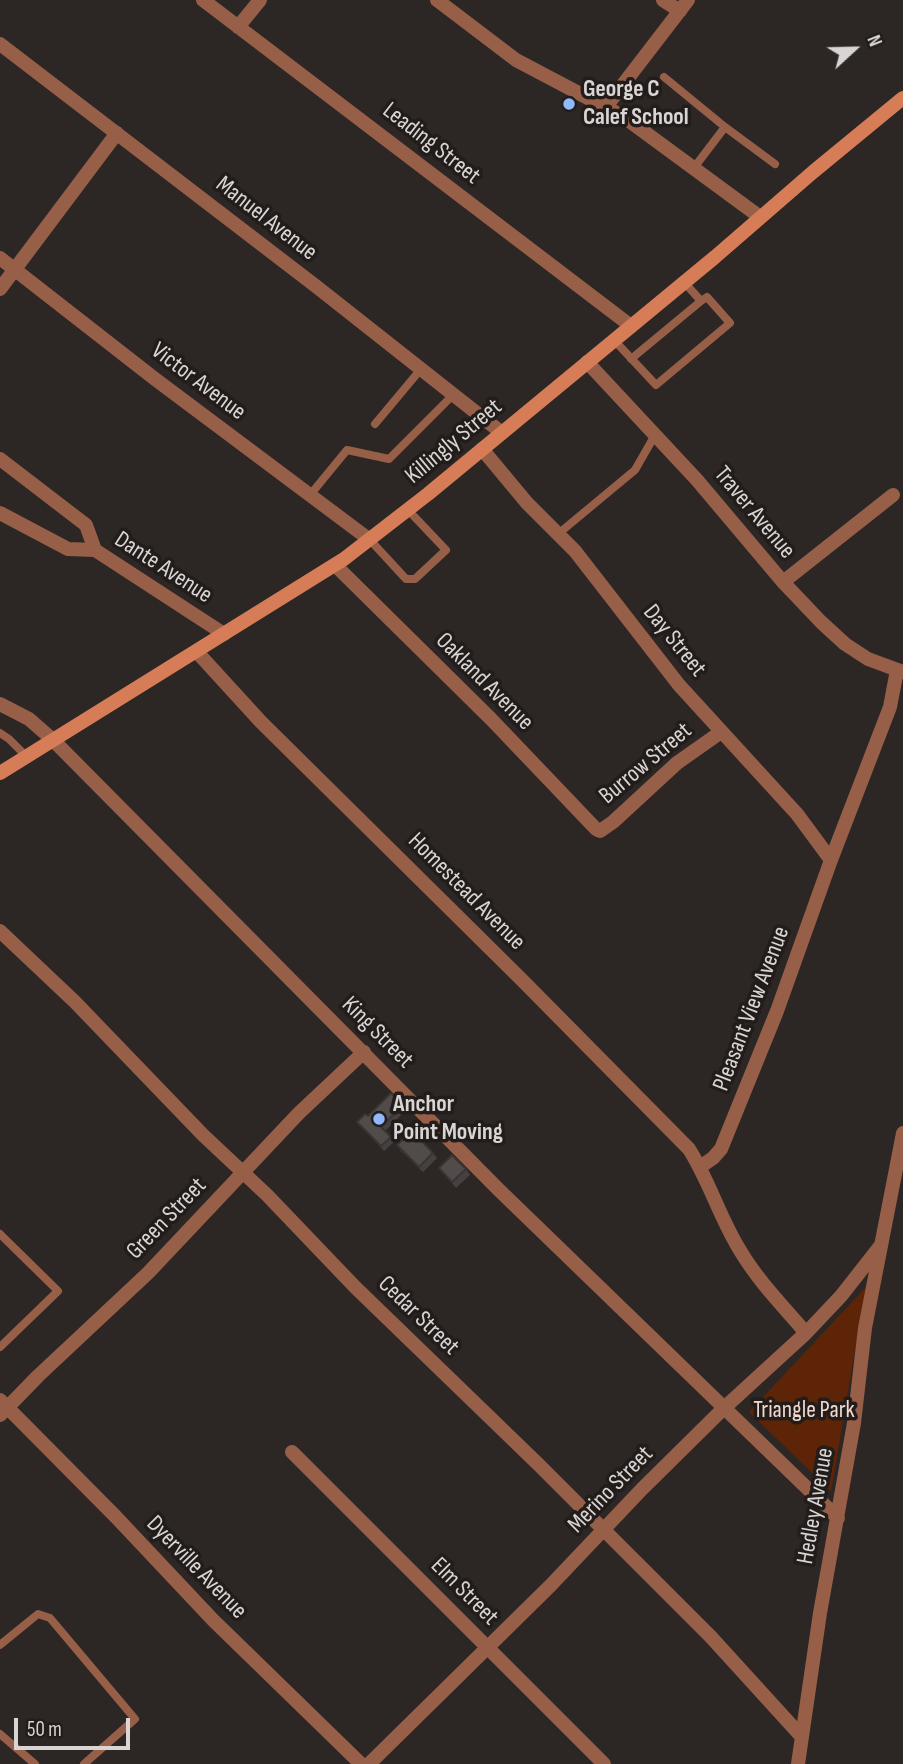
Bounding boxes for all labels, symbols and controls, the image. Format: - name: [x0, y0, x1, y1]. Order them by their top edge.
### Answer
- north arrow: [819, 14, 889, 84]
- text: N: [861, 32, 886, 50]
- place label: George C Calef School: [583, 76, 689, 132]
- marker: George C Calef School: [561, 96, 577, 112]
- street label: Leading Street: [376, 97, 486, 191]
- street label: Manuel Avenue: [210, 171, 322, 267]
- street label: Victor Avenue: [145, 337, 251, 427]
- street label: Killingly Street: [400, 393, 508, 491]
- street label: Traver Avenue: [707, 461, 801, 565]
- street label: Dante Avenue: [109, 526, 217, 610]
- street label: Day Street: [636, 599, 712, 683]
- street label: Oakland Avenue: [429, 627, 539, 737]
- street label: Burrow Street: [594, 717, 698, 811]
- street label: Homestead Avenue: [401, 827, 531, 957]
- street label: Pleasant View Avenue: [707, 923, 797, 1095]
- street label: King Street: [335, 991, 419, 1075]
- place label: Anchor Point Moving: [393, 1091, 503, 1147]
- marker: Anchor Point Moving: [371, 1111, 387, 1127]
- street label: Green Street: [121, 1172, 213, 1266]
- street label: Cedar Street: [371, 1270, 465, 1362]
- park label: Triangle Park: [753, 1397, 855, 1425]
- street label: Merino Street: [562, 1440, 660, 1540]
- street label: Hedley Avenue: [792, 1446, 840, 1566]
- street label: Dyerville Avenue: [140, 1510, 252, 1626]
- street label: Elm Street: [424, 1552, 504, 1632]
- scale bar: [18, 1704, 133, 1748]
- text: 50 m: [27, 1717, 62, 1742]

